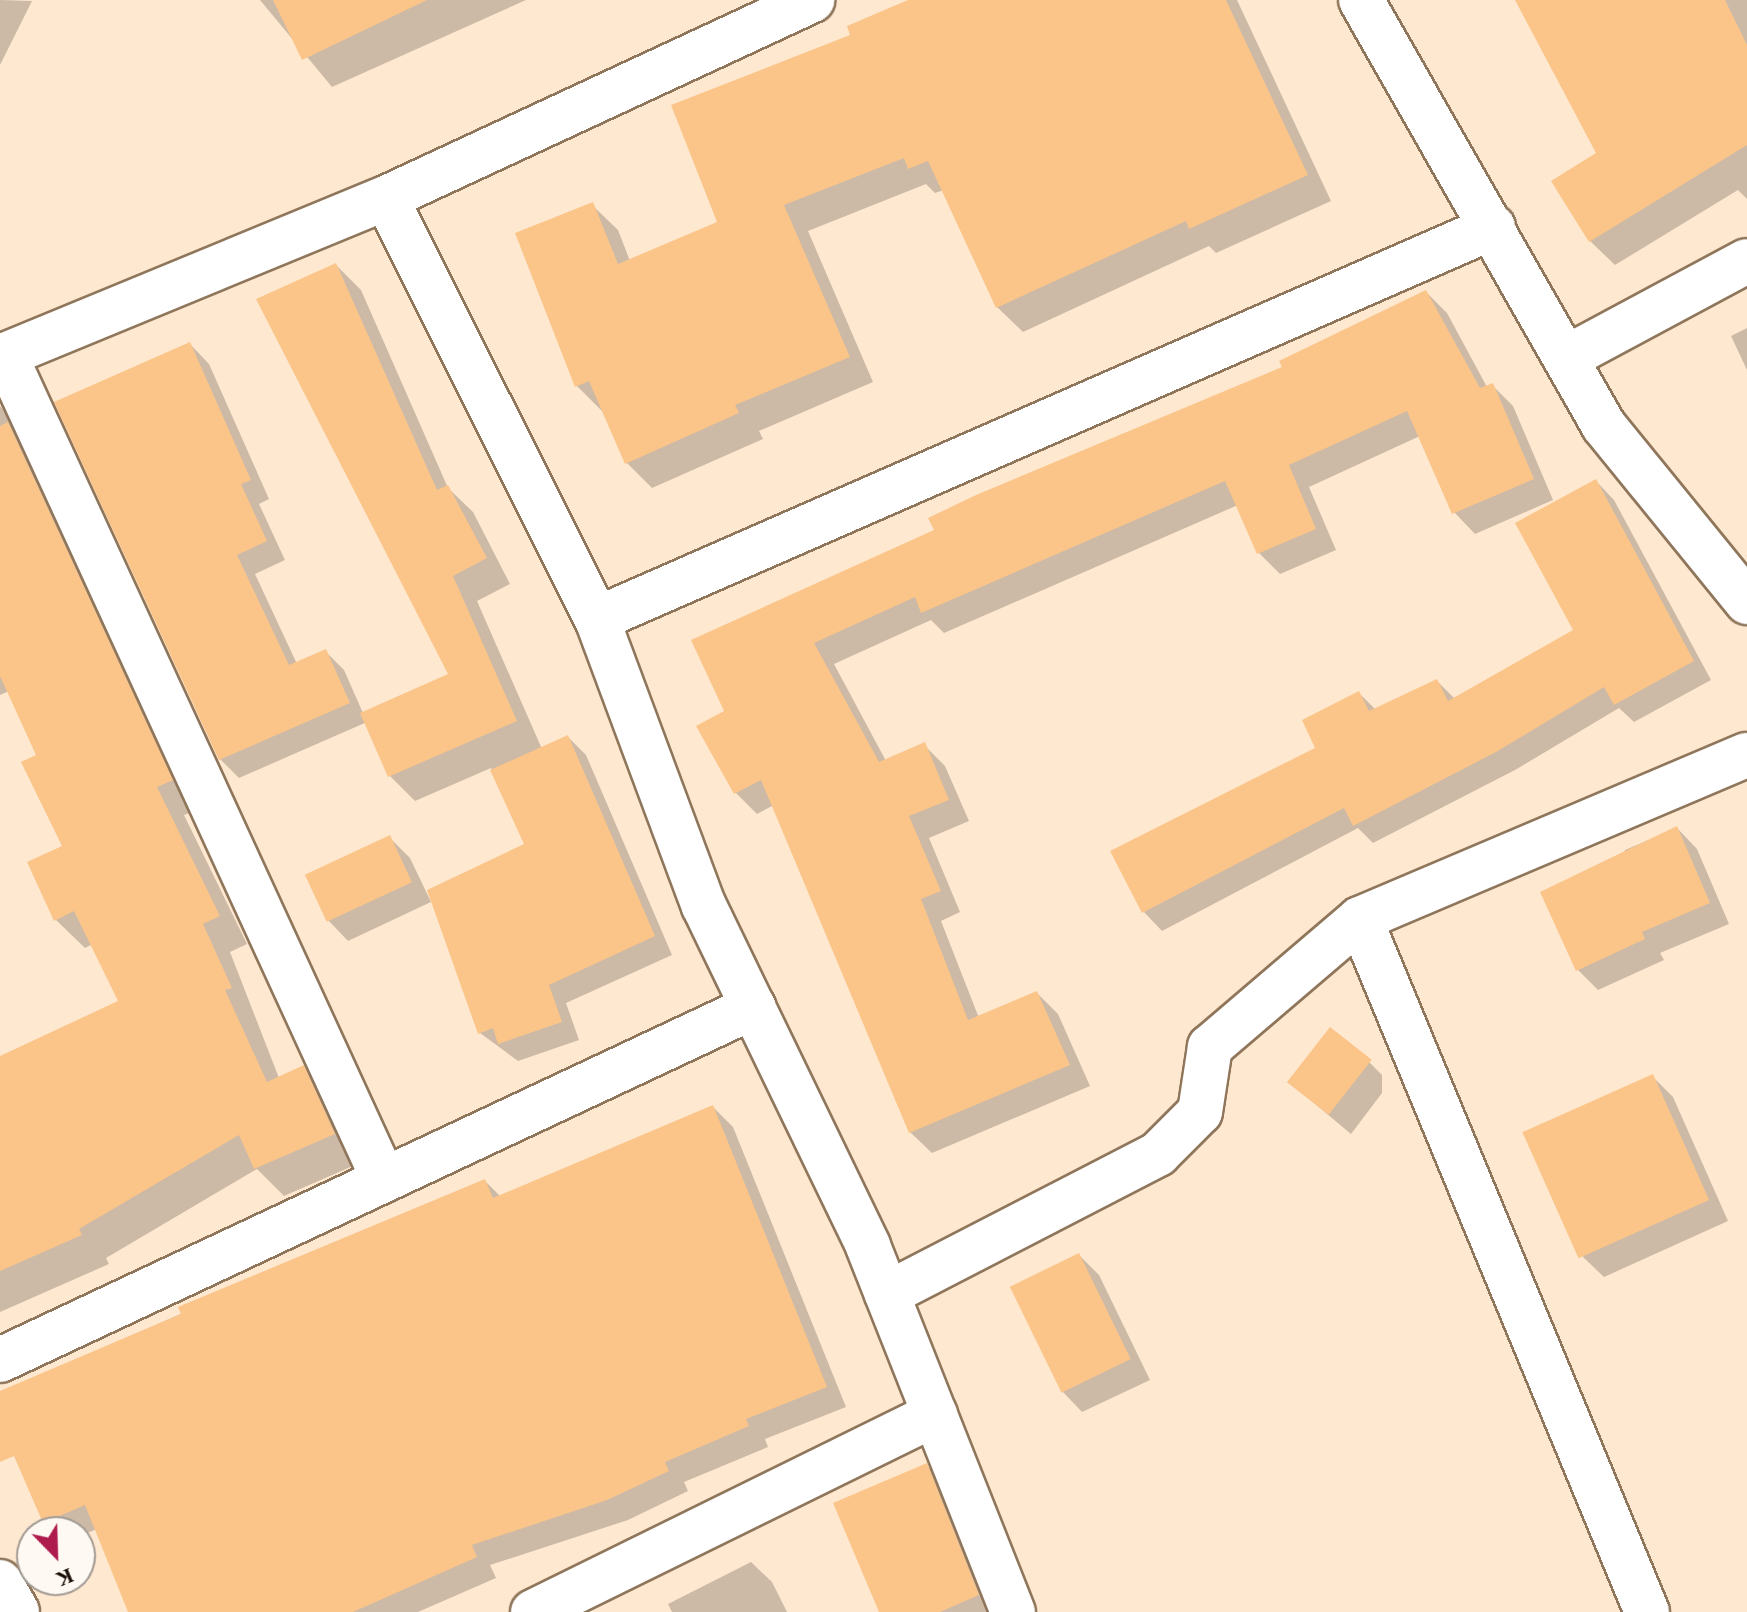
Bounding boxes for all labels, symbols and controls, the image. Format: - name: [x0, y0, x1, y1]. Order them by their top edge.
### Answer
- north arrow: [16, 1516, 96, 1596]
- text: K: [51, 1558, 79, 1595]

